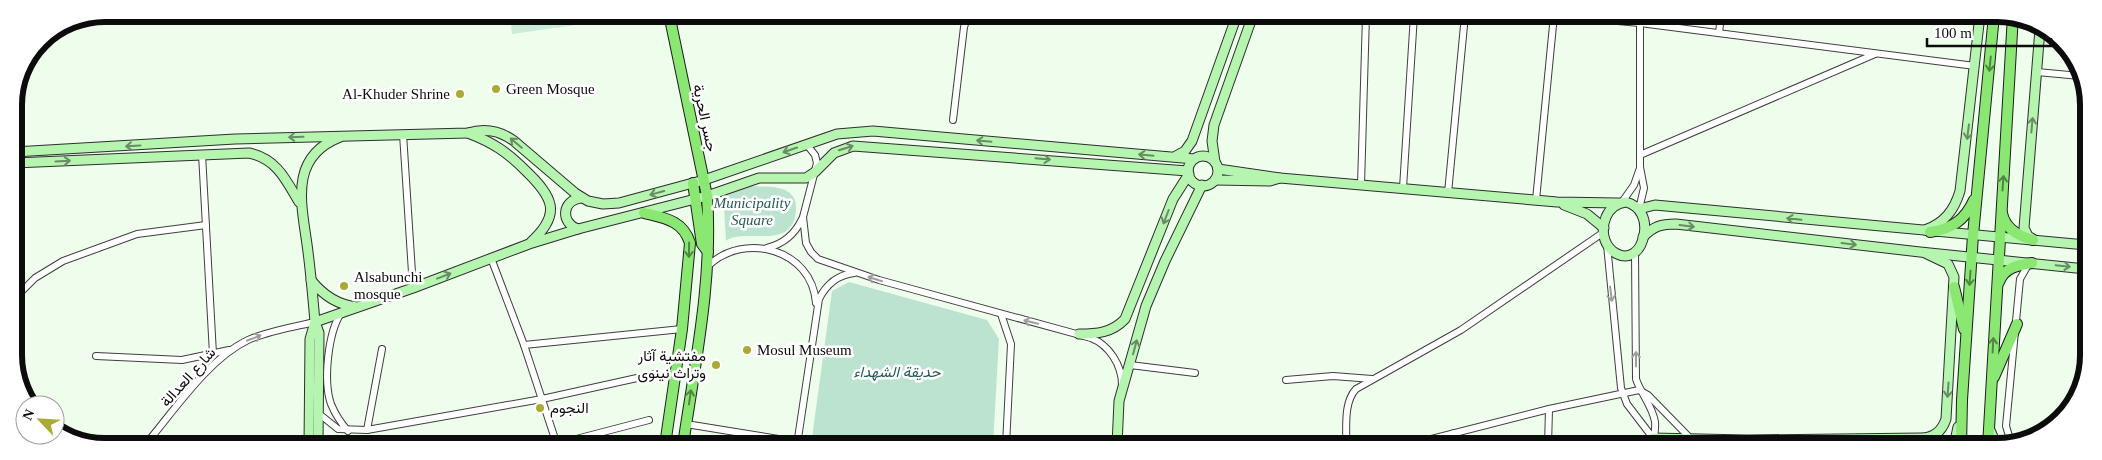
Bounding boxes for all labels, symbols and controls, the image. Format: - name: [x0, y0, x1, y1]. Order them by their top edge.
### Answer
- scale bar: [1927, 15, 2051, 47]
- text: 100 m: [1934, 25, 1972, 41]
- one-way arrow: [1985, 56, 1994, 72]
- place label: Green Mosque: [506, 81, 595, 97]
- marker: Green Mosque: [490, 83, 502, 95]
- street label: جسر الحرية: [689, 83, 720, 153]
- place label: Al-Khuder Shrine: [342, 86, 450, 102]
- marker: Al-Khuder Shrine: [454, 88, 466, 100]
- one-way arrow: [2027, 118, 2037, 134]
- one-way arrow: [1963, 123, 1973, 139]
- one-way arrow: [288, 132, 304, 142]
- one-way arrow: [976, 136, 992, 145]
- one-way arrow: [510, 138, 523, 149]
- one-way arrow: [126, 141, 142, 150]
- one-way arrow: [838, 142, 854, 152]
- one-way arrow: [782, 146, 798, 156]
- one-way arrow: [1138, 150, 1154, 159]
- one-way arrow: [1034, 154, 1050, 164]
- one-way arrow: [55, 156, 71, 165]
- one-way arrow: [1998, 175, 2007, 191]
- one-way arrow: [649, 188, 665, 198]
- park label: Municipality Square: [713, 195, 791, 228]
- one-way arrow: [1161, 209, 1170, 224]
- one-way arrow: [1786, 214, 1802, 224]
- one-way arrow: [1679, 221, 1695, 231]
- one-way arrow: [1840, 239, 1856, 249]
- one-way arrow: [684, 242, 694, 258]
- one-way arrow: [2054, 261, 2070, 271]
- place label: Alsabunchi mosque: [354, 269, 422, 302]
- one-way arrow: [1966, 270, 1975, 286]
- one-way arrow: [435, 271, 451, 280]
- one-way arrow: [867, 273, 883, 283]
- marker: Alsabunchi mosque: [338, 280, 350, 292]
- one-way arrow: [1606, 285, 1616, 301]
- one-way arrow: [1024, 317, 1040, 326]
- one-way arrow: [246, 333, 261, 342]
- one-way arrow: [1988, 337, 1998, 353]
- one-way arrow: [1131, 339, 1140, 355]
- place label: Mosul Museum: [757, 342, 852, 358]
- street label: شارع العدالة: [157, 344, 221, 412]
- marker: Mosul Museum: [741, 344, 753, 356]
- place label: مفتشية آثار وتراث نينوى: [637, 348, 706, 383]
- one-way arrow: [1631, 351, 1641, 368]
- marker: مفتشية آثار وتراث نينوى: [710, 359, 722, 371]
- park label: حديقة الشهداء: [853, 364, 942, 381]
- one-way arrow: [1943, 381, 1952, 397]
- one-way arrow: [685, 389, 695, 405]
- north arrow: [15, 395, 65, 445]
- place label: النجوم: [550, 400, 589, 418]
- marker: النجوم: [534, 402, 546, 414]
- text: N: [20, 407, 38, 422]

